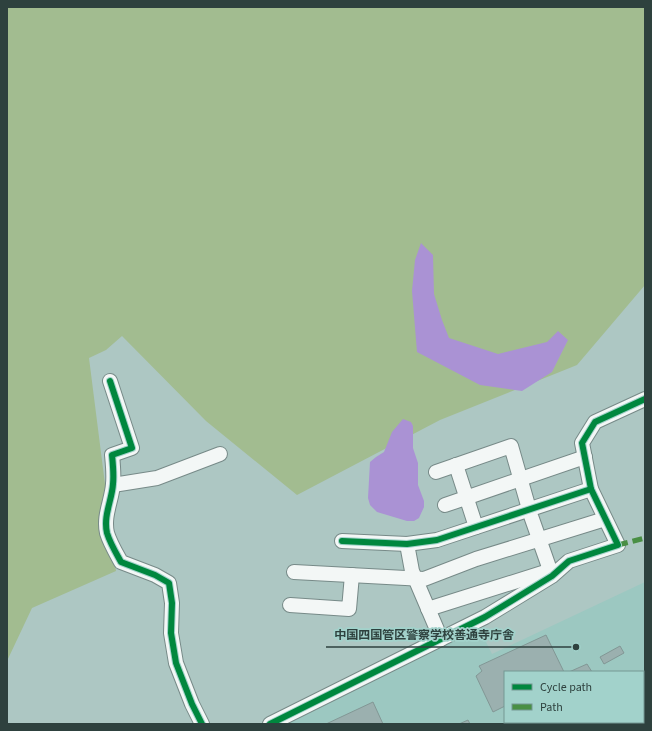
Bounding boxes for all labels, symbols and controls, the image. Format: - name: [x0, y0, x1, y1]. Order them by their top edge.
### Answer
- callout: 中国四国管区警察学校善通寺庁舎: [326, 623, 522, 647]
- text: 中国四国管区警察学校善通寺庁舎: [334, 627, 514, 644]
- legend: [504, 671, 644, 723]
- text: Cycle path: [540, 679, 592, 696]
- text: Path: [540, 699, 563, 716]

